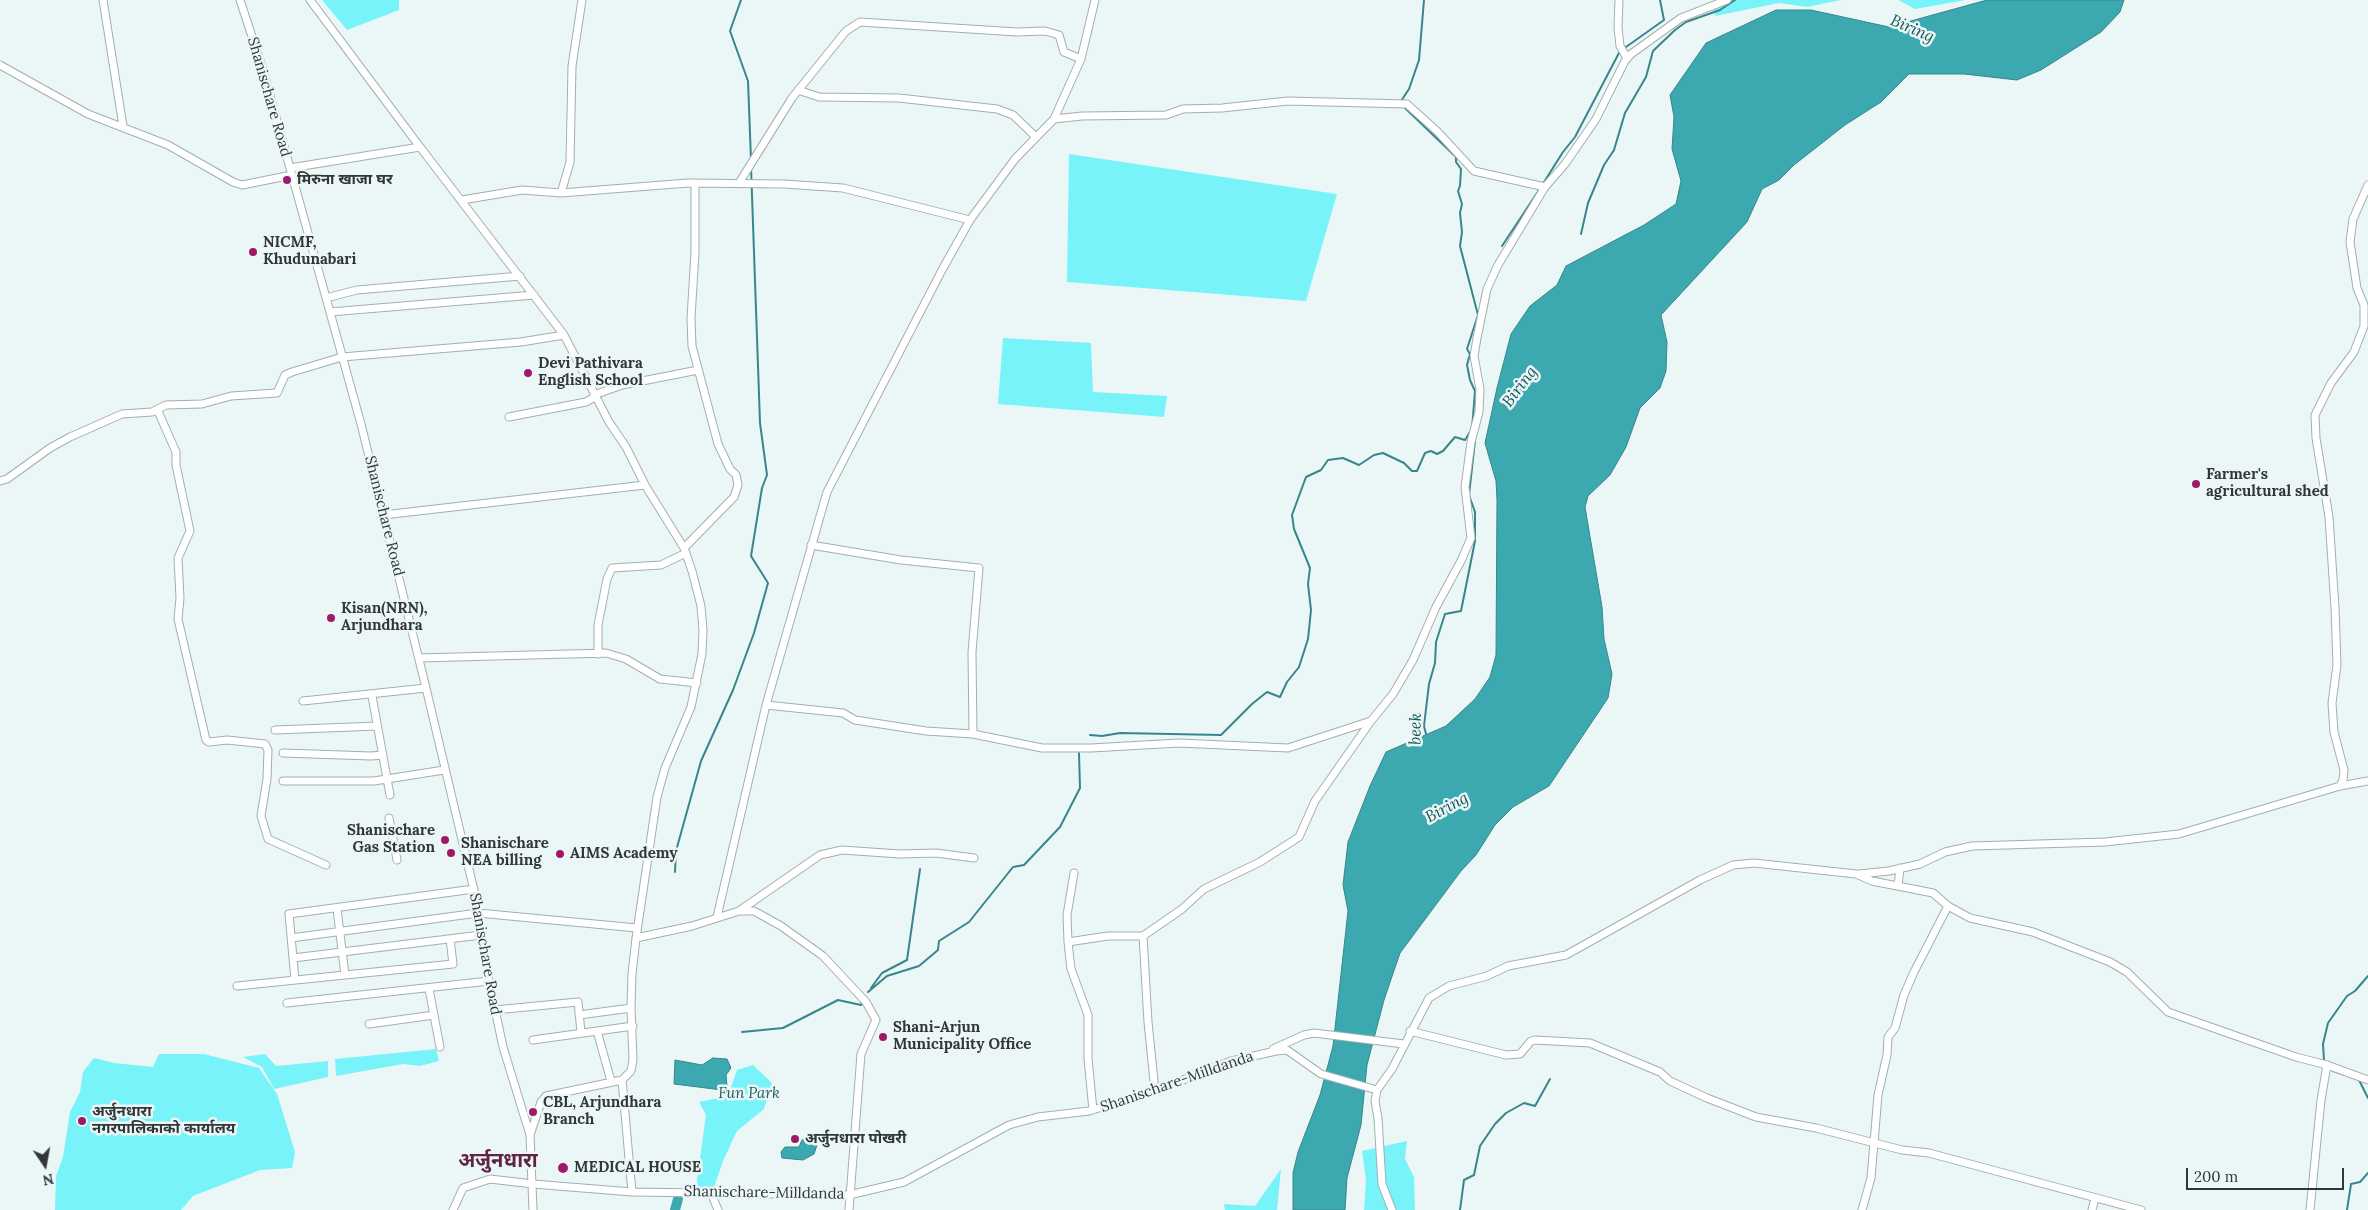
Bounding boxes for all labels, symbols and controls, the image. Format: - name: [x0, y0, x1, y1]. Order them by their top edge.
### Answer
- water label: Biring: [1887, 11, 1937, 47]
- street label: Shanischare Road: [243, 35, 295, 159]
- place label: मिरुना खाजा घर: [297, 171, 392, 189]
- marker: मिरुना खाजा घर: [281, 174, 293, 186]
- place label: NICMF, Khudunabari: [263, 234, 356, 269]
- marker: NICMF, Khudunabari: [247, 246, 259, 258]
- place label: Devi Pathivara English School: [538, 355, 643, 390]
- water label: Biring: [1499, 363, 1541, 411]
- marker: Devi Pathivara English School: [522, 367, 534, 379]
- street label: Shanischare Road: [360, 454, 408, 578]
- place label: Farmer's agricultural shed: [2206, 466, 2329, 501]
- marker: Farmer's agricultural shed: [2190, 478, 2202, 490]
- place label: Kisan(NRN), Arjundhara: [341, 600, 427, 635]
- marker: Kisan(NRN), Arjundhara: [325, 612, 337, 624]
- water label: beek: [1406, 713, 1426, 745]
- water label: Biring: [1422, 789, 1472, 827]
- place label: Shanischare Gas Station: [347, 822, 435, 857]
- marker: Shanischare Gas Station: [439, 834, 451, 846]
- place label: Shanischare NEA billing: [461, 835, 549, 870]
- place label: AIMS Academy: [570, 845, 678, 863]
- marker: Shanischare NEA billing: [445, 847, 457, 859]
- marker: AIMS Academy: [554, 848, 566, 860]
- street label: Shanischare Road: [465, 892, 505, 1016]
- place label: Shani-Arjun Municipality Office: [893, 1019, 1031, 1054]
- marker: Shani-Arjun Municipality Office: [877, 1031, 889, 1043]
- street label: Shanischare-Milldanda: [1098, 1047, 1256, 1117]
- park label: Fun Park: [718, 1085, 780, 1103]
- place label: CBL, Arjundhara Branch: [543, 1094, 661, 1129]
- place label: अर्जुनधारा नगरपालिकाको कार्यालय: [92, 1103, 235, 1138]
- marker: CBL, Arjundhara Branch: [527, 1106, 539, 1118]
- marker: अर्जुनधारा नगरपालिकाको कार्यालय: [76, 1115, 88, 1127]
- place label: अर्जुनधारा पोखरी: [805, 1130, 906, 1148]
- marker: अर्जुनधारा पोखरी: [789, 1133, 801, 1145]
- north arrow: [20, 1140, 70, 1190]
- district label: अर्जुनधारा: [458, 1149, 538, 1173]
- scale bar: [2188, 1158, 2346, 1190]
- place label: MEDICAL HOUSE: [574, 1159, 701, 1177]
- marker: MEDICAL HOUSE: [556, 1161, 570, 1175]
- text: 200 m: [2194, 1167, 2238, 1186]
- text: N: [41, 1170, 55, 1190]
- street label: Shanischare-Milldanda: [684, 1183, 844, 1203]

